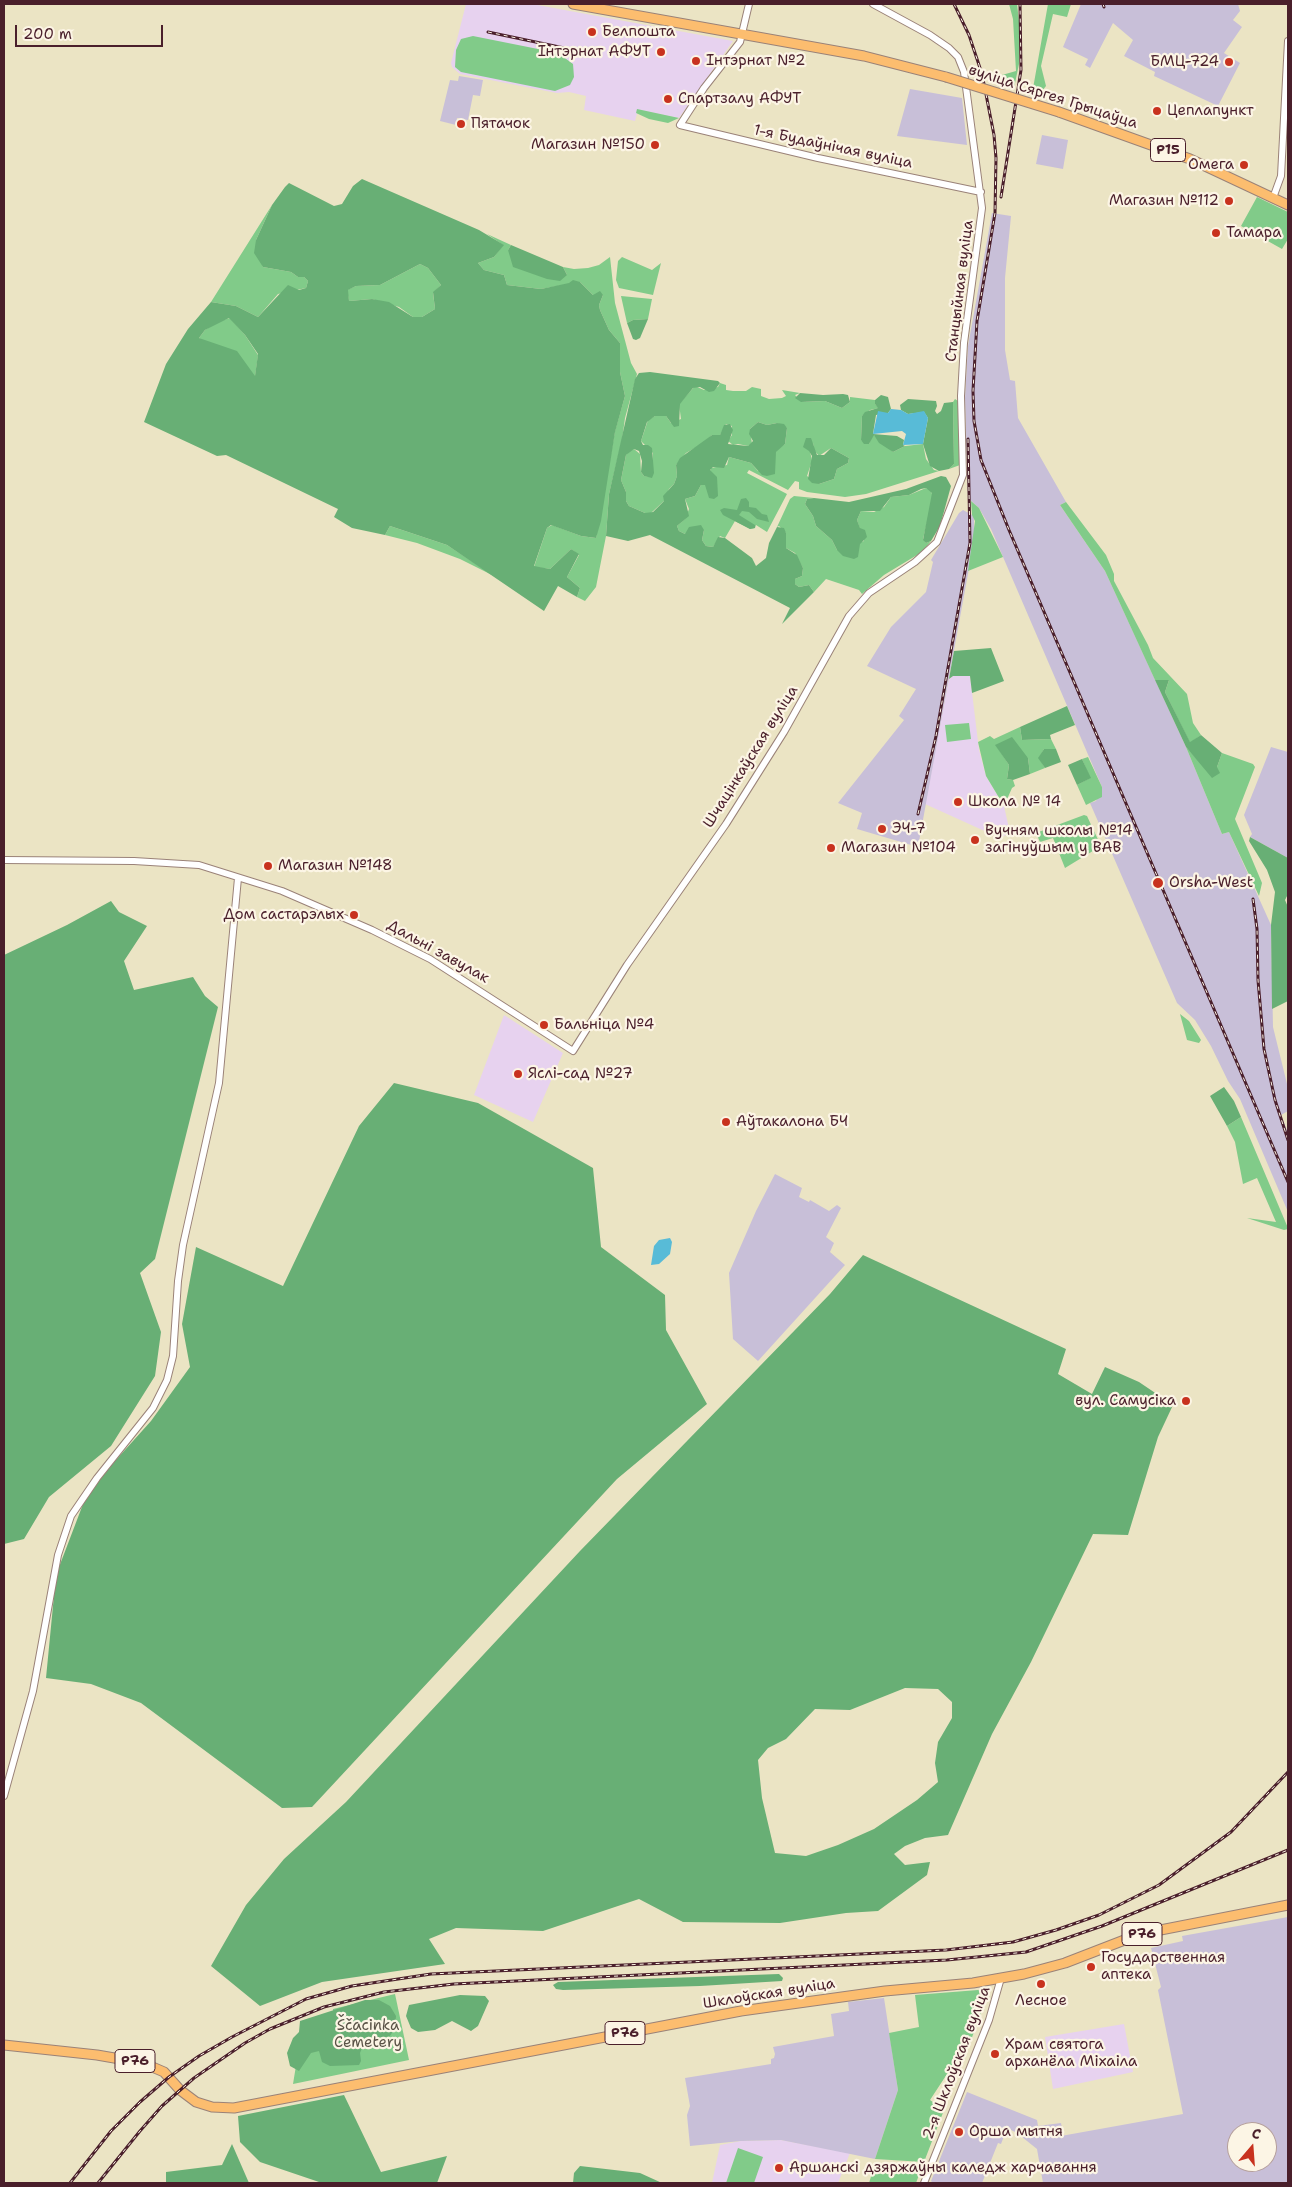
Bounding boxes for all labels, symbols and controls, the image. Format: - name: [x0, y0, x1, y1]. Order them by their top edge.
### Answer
- scale bar: [18, 15, 165, 47]
- place label: Белпошта: [602, 23, 675, 41]
- text: 200 m: [23, 24, 72, 44]
- marker: Белпошта: [586, 26, 598, 38]
- place label: Інтэрнат АФУТ: [538, 43, 651, 61]
- marker: Інтэрнат АФУТ: [655, 46, 667, 58]
- place label: Інтэрнат №2: [706, 52, 806, 70]
- place label: БМЦ-724: [1150, 53, 1219, 71]
- marker: Інтэрнат №2: [690, 55, 702, 67]
- marker: БМЦ-724: [1223, 56, 1235, 68]
- street label: вуліца Сяргея Грыцаўца: [966, 61, 1140, 133]
- place label: Спартзалу АФУТ: [678, 90, 801, 108]
- marker: Спартзалу АФУТ: [662, 93, 674, 105]
- place label: Цеплапункт: [1167, 102, 1254, 120]
- marker: Цеплапункт: [1151, 105, 1163, 117]
- place label: Пятачок: [471, 115, 530, 133]
- marker: Пятачок: [455, 118, 467, 130]
- street label: 1-я Будаўнічая вуліца: [752, 121, 914, 173]
- place label: Магазин №150: [531, 136, 645, 154]
- road number: Р15: [1150, 138, 1186, 162]
- marker: Магазин №150: [649, 139, 661, 151]
- place label: Омега: [1188, 156, 1234, 174]
- marker: Омега: [1238, 159, 1250, 171]
- place label: Магазин №112: [1109, 192, 1219, 210]
- marker: Магазин №112: [1223, 195, 1235, 207]
- street label: Станцыйная вуліца: [942, 219, 978, 363]
- place label: Тамара: [1226, 224, 1282, 242]
- marker: Тамара: [1210, 227, 1222, 239]
- street label: Шчацінкаўская вуліца: [700, 683, 802, 831]
- place label: Школа № 14: [968, 793, 1061, 811]
- marker: Школа № 14: [952, 796, 964, 808]
- place label: ЭЧ-7: [892, 820, 926, 838]
- place label: Вучням школы №14 загінуўшым у ВАВ: [985, 822, 1133, 857]
- marker: ЭЧ-7: [876, 823, 888, 835]
- marker: Вучням школы №14 загінуўшым у ВАВ: [969, 834, 981, 846]
- place label: Магазин №104: [841, 839, 956, 857]
- marker: Магазин №104: [825, 842, 837, 854]
- place label: Магазин №148: [278, 857, 393, 875]
- marker: Магазин №148: [262, 860, 274, 872]
- place label: Orsha-West: [1169, 874, 1253, 892]
- marker: Orsha-West: [1151, 876, 1165, 890]
- place label: Дом састарэлых: [224, 906, 344, 924]
- marker: Дом састарэлых: [348, 909, 360, 921]
- street label: Дальні завулак: [384, 917, 492, 987]
- place label: Бальніца №4: [554, 1016, 654, 1034]
- marker: Бальніца №4: [538, 1019, 550, 1031]
- place label: Яслі-сад №27: [528, 1065, 633, 1083]
- marker: Яслі-сад №27: [512, 1068, 524, 1080]
- place label: Аўтакалона БЧ: [736, 1113, 848, 1131]
- marker: Аўтакалона БЧ: [720, 1116, 732, 1128]
- place label: вул. Самусіка: [1075, 1392, 1176, 1410]
- marker: вул. Самусіка: [1180, 1395, 1192, 1407]
- road number: Р76: [1122, 1922, 1162, 1946]
- place label: Государственная аптека: [1101, 1949, 1225, 1984]
- marker: Государственная аптека: [1085, 1961, 1097, 1973]
- street label: Шклоўская вуліца: [702, 1975, 836, 2013]
- marker: Лесное: [1035, 1978, 1047, 1990]
- street label: 2-я Шклоўская вуліца: [920, 1984, 994, 2142]
- place label: Лесное: [1015, 1992, 1067, 2010]
- park label: Ščacinka Cemetery: [334, 2017, 402, 2052]
- road number: Р76: [605, 2022, 645, 2045]
- place label: Храм святога арханёла Міхаіла: [1005, 2036, 1137, 2071]
- marker: Храм святога арханёла Міхаіла: [989, 2048, 1001, 2060]
- road number: Р76: [115, 2050, 155, 2072]
- north arrow: [1227, 2122, 1277, 2172]
- place label: Орша мытня: [969, 2123, 1063, 2141]
- text: С: [1249, 2124, 1263, 2144]
- marker: Орша мытня: [953, 2126, 965, 2138]
- place label: Аршанскі дзяржаўны каледж харчавання: [789, 2159, 1097, 2177]
- marker: Аршанскі дзяржаўны каледж харчавання: [773, 2162, 785, 2174]

